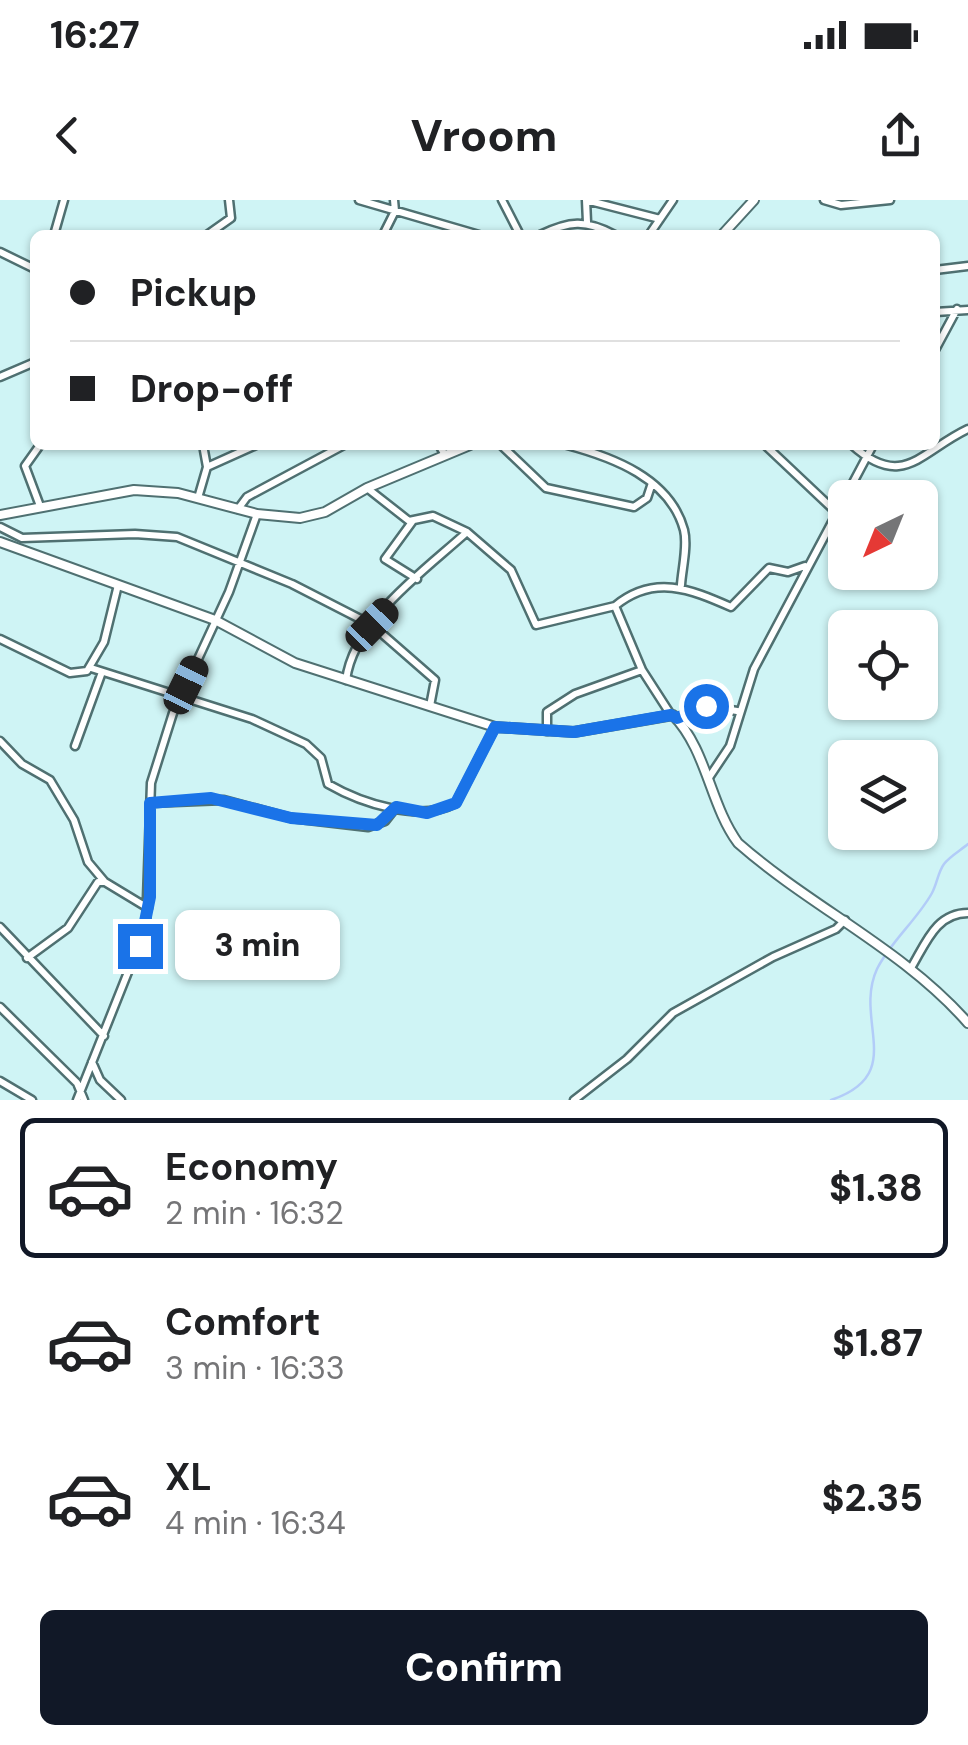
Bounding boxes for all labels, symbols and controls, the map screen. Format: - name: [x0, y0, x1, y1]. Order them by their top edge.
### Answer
- text: 16:27: [50, 10, 140, 60]
- text: Vroom: [411, 106, 557, 165]
- icon: back: [40, 108, 95, 163]
- icon: share: [873, 108, 928, 163]
- text: Pickup: [130, 268, 257, 318]
- text: Drop-off: [130, 364, 293, 414]
- north arrow: [828, 480, 938, 590]
- map controls: [828, 480, 938, 850]
- car: [340, 593, 404, 657]
- button: locate: [828, 610, 938, 720]
- car: [159, 651, 213, 719]
- route start: [684, 684, 729, 729]
- button: layers: [828, 740, 938, 850]
- callout: 3 min: [175, 911, 340, 981]
- route end: [118, 924, 163, 969]
- text: 3 min: [215, 924, 300, 966]
- text: Economy: [165, 1142, 338, 1192]
- icon: car: [45, 1143, 135, 1233]
- text: $1.38: [829, 1163, 923, 1213]
- text: 2 min · 16:32: [165, 1192, 344, 1234]
- text: Comfort: [165, 1297, 321, 1347]
- icon: car: [45, 1298, 135, 1388]
- text: $1.87: [832, 1318, 923, 1368]
- text: 3 min · 16:33: [165, 1347, 345, 1389]
- text: XL: [165, 1452, 212, 1502]
- icon: car: [45, 1453, 135, 1543]
- text: $2.35: [822, 1473, 923, 1523]
- text: 4 min · 16:34: [165, 1502, 346, 1544]
- button: Confirm: [40, 1610, 928, 1725]

